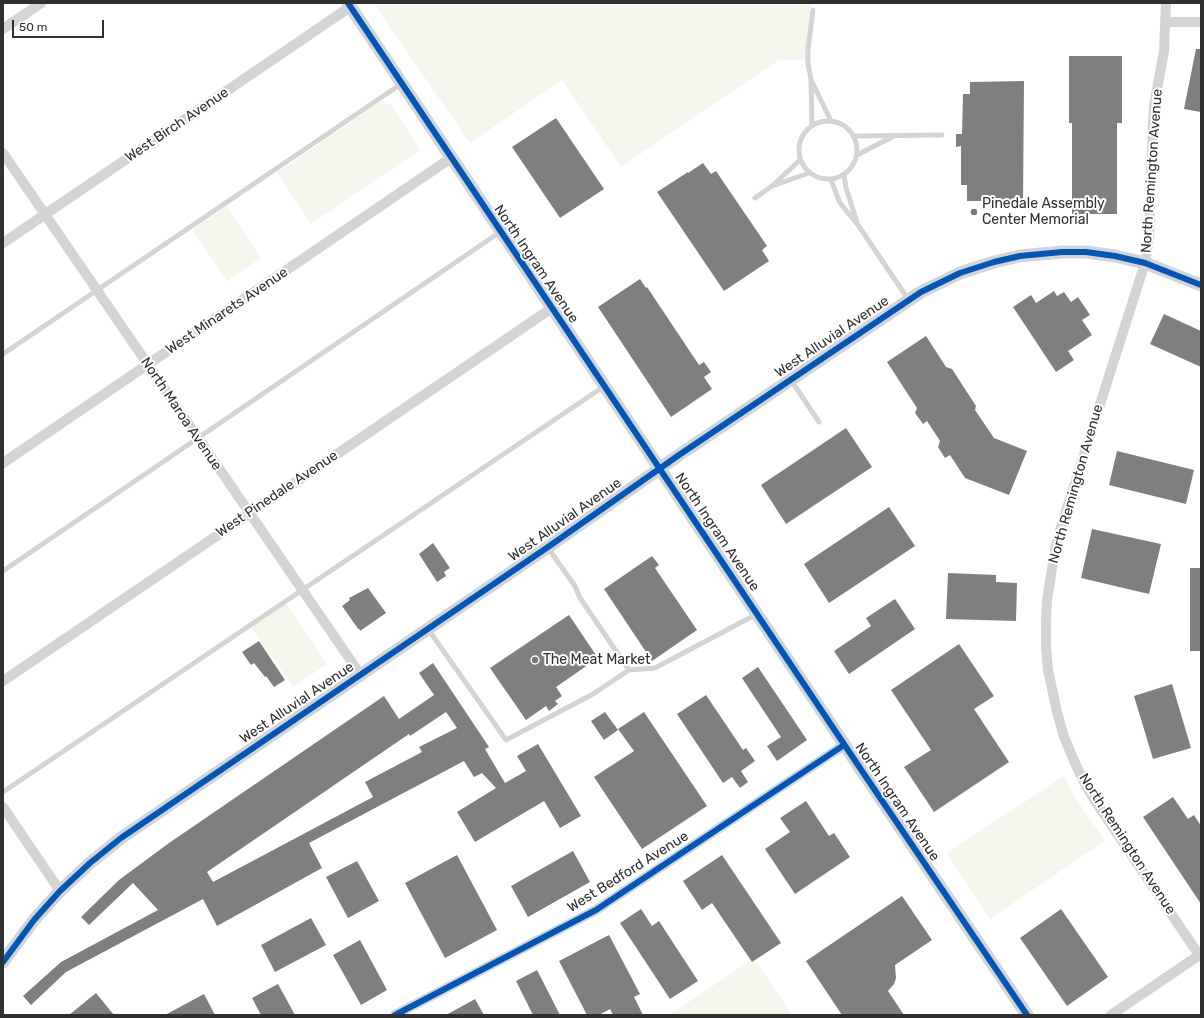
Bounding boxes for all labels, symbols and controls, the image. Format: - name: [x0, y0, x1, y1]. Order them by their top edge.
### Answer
- scale bar: [14, 12, 106, 38]
- text: 50 m: [19, 20, 47, 34]
- street label: West Birch Avenue: [122, 84, 232, 166]
- street label: North Remington Avenue: [1138, 88, 1166, 254]
- place label: Pinedale Assembly Center Memorial: [982, 196, 1105, 228]
- street label: North Ingram Avenue: [490, 202, 582, 326]
- marker: Pinedale Assembly Center Memorial: [969, 207, 979, 217]
- street label: West Minarets Avenue: [163, 264, 291, 358]
- street label: West Alluvial Avenue: [772, 293, 892, 381]
- street label: North Maroa Avenue: [137, 354, 225, 474]
- street label: North Remington Avenue: [1045, 403, 1107, 565]
- street label: West Pinedale Avenue: [213, 447, 341, 541]
- street label: North Ingram Avenue: [671, 470, 763, 594]
- street label: West Alluvial Avenue: [505, 475, 625, 565]
- place label: The Meat Market: [543, 652, 650, 668]
- marker: The Meat Market: [530, 655, 540, 665]
- street label: West Alluvial Avenue: [237, 659, 357, 747]
- street label: North Ingram Avenue: [851, 740, 943, 864]
- street label: North Remington Avenue: [1075, 770, 1179, 918]
- street label: West Bedford Avenue: [564, 828, 692, 916]

